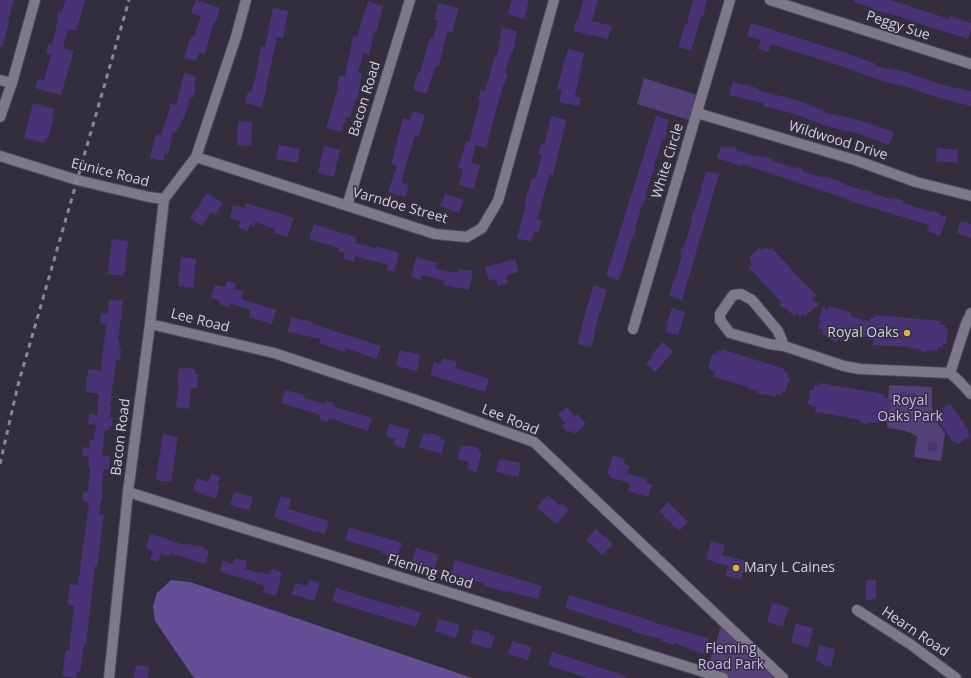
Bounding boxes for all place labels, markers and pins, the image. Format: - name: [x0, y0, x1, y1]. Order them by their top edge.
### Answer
- place label: Royal Oaks: [827, 325, 899, 341]
- marker: Royal Oaks: [902, 328, 912, 338]
- place label: Mary L Caines: [744, 560, 835, 576]
- marker: Mary L Caines: [731, 563, 741, 573]

